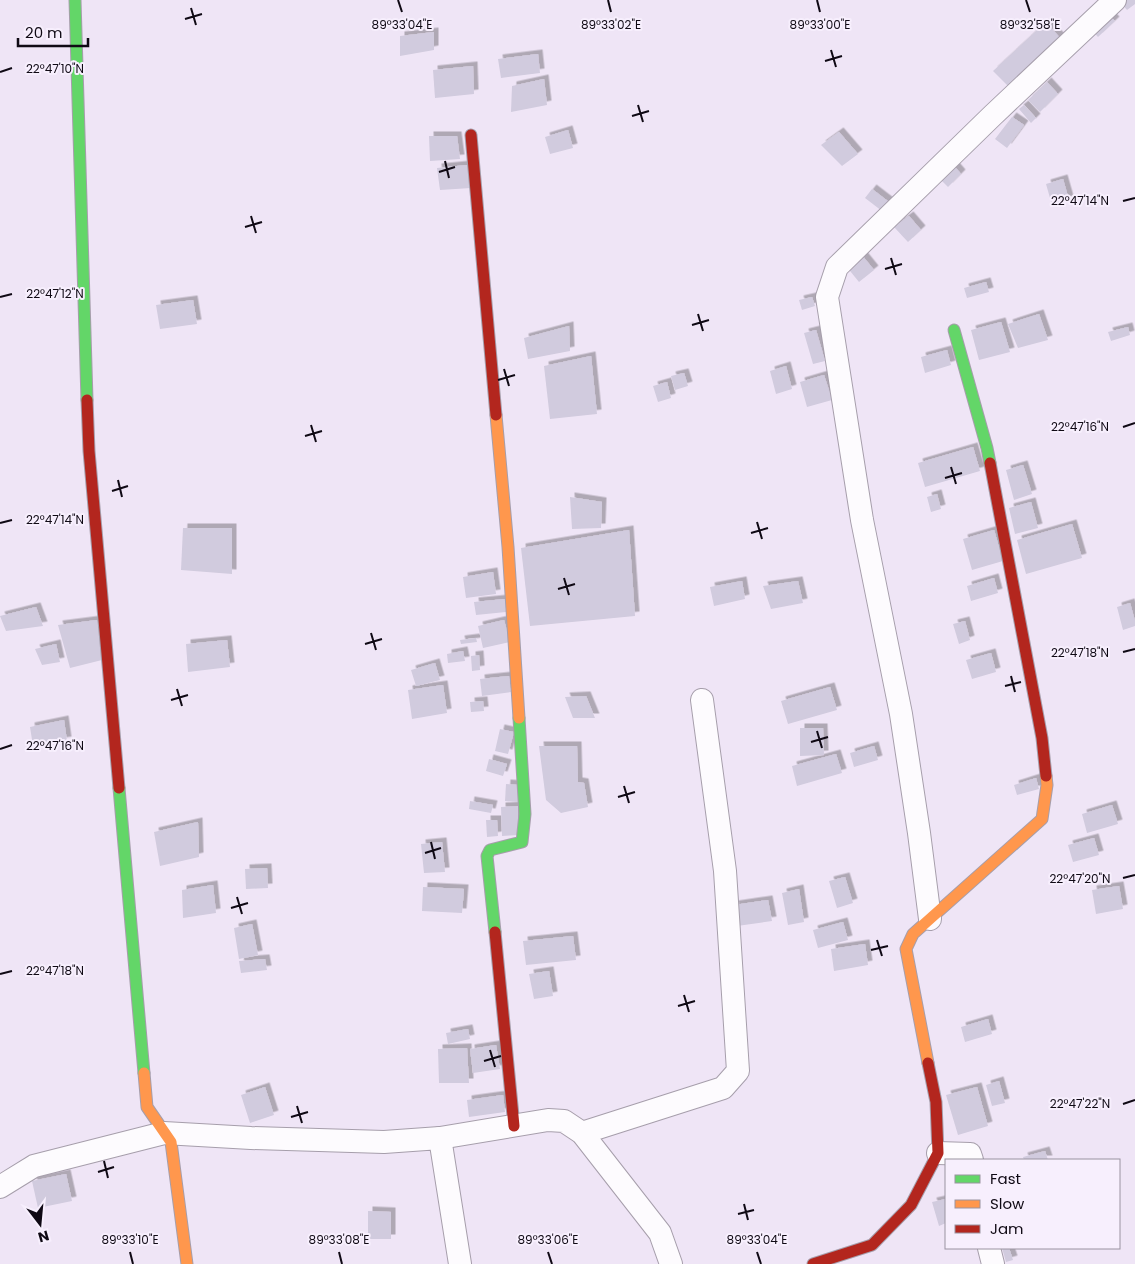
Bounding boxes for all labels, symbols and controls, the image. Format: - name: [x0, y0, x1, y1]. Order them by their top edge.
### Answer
- scale bar: [18, 15, 88, 47]
- text: 89°33'04"E: [372, 16, 432, 33]
- text: 89°33'02"E: [581, 16, 641, 33]
- text: 89°33'00"E: [790, 16, 850, 33]
- text: 89°32'58"E: [1000, 16, 1060, 33]
- text: 20 m: [25, 22, 63, 43]
- text: 22°47'10"N: [26, 60, 84, 77]
- text: 22°47'14"N: [1051, 192, 1109, 209]
- text: 22°47'12"N: [26, 285, 84, 302]
- text: 22°47'16"N: [1051, 418, 1109, 435]
- text: 22°47'14"N: [26, 511, 84, 528]
- text: 22°47'18"N: [1051, 644, 1109, 661]
- text: 22°47'16"N: [26, 737, 84, 754]
- text: 22°47'20"N: [1049, 870, 1111, 887]
- text: 22°47'18"N: [26, 962, 84, 979]
- text: 22°47'22"N: [1050, 1095, 1110, 1112]
- legend: [945, 1159, 1120, 1249]
- text: Fast: [990, 1168, 1021, 1189]
- text: Slow: [990, 1193, 1025, 1214]
- north arrow: [15, 1199, 65, 1249]
- text: Jam: [990, 1218, 1024, 1239]
- text: N: [36, 1225, 51, 1248]
- text: 89°33'10"E: [101, 1231, 159, 1248]
- text: 89°33'08"E: [309, 1231, 369, 1248]
- text: 89°33'06"E: [518, 1231, 578, 1248]
- text: 89°33'04"E: [727, 1231, 787, 1248]

